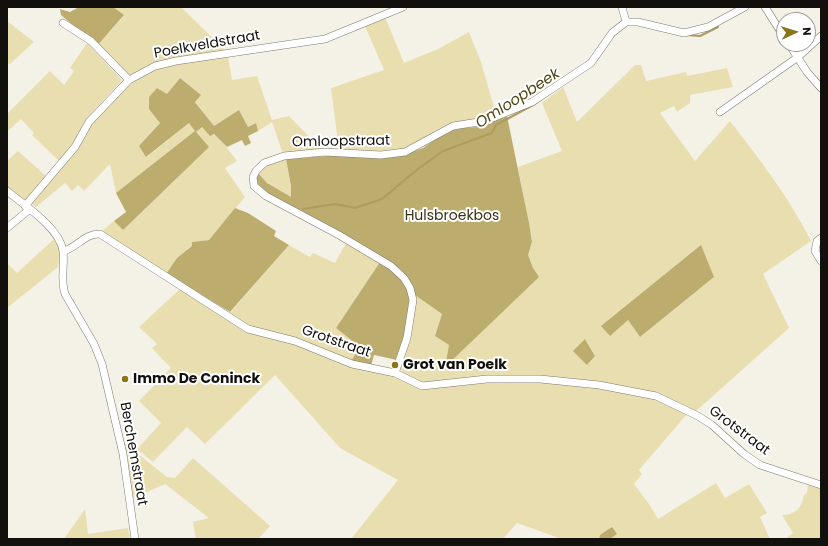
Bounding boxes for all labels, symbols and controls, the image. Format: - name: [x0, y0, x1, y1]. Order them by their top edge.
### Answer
- north arrow: [776, 12, 816, 52]
- street label: Poelkveldstraat: [153, 27, 261, 63]
- text: N: [799, 27, 815, 36]
- water label: Omloopbeek: [473, 65, 563, 133]
- street label: Omloopstraat: [292, 133, 390, 151]
- park label: Hulsbroekbos: [405, 208, 499, 224]
- street label: Grotstraat: [299, 322, 373, 362]
- place label: Grot van Poelk: [403, 357, 507, 373]
- marker: Grot van Poelk: [390, 360, 400, 370]
- place label: Immo De Coninck: [133, 371, 260, 387]
- marker: Immo De Coninck: [120, 374, 130, 384]
- street label: Berchemstraat: [116, 401, 150, 507]
- street label: Grotstraat: [705, 403, 773, 459]

